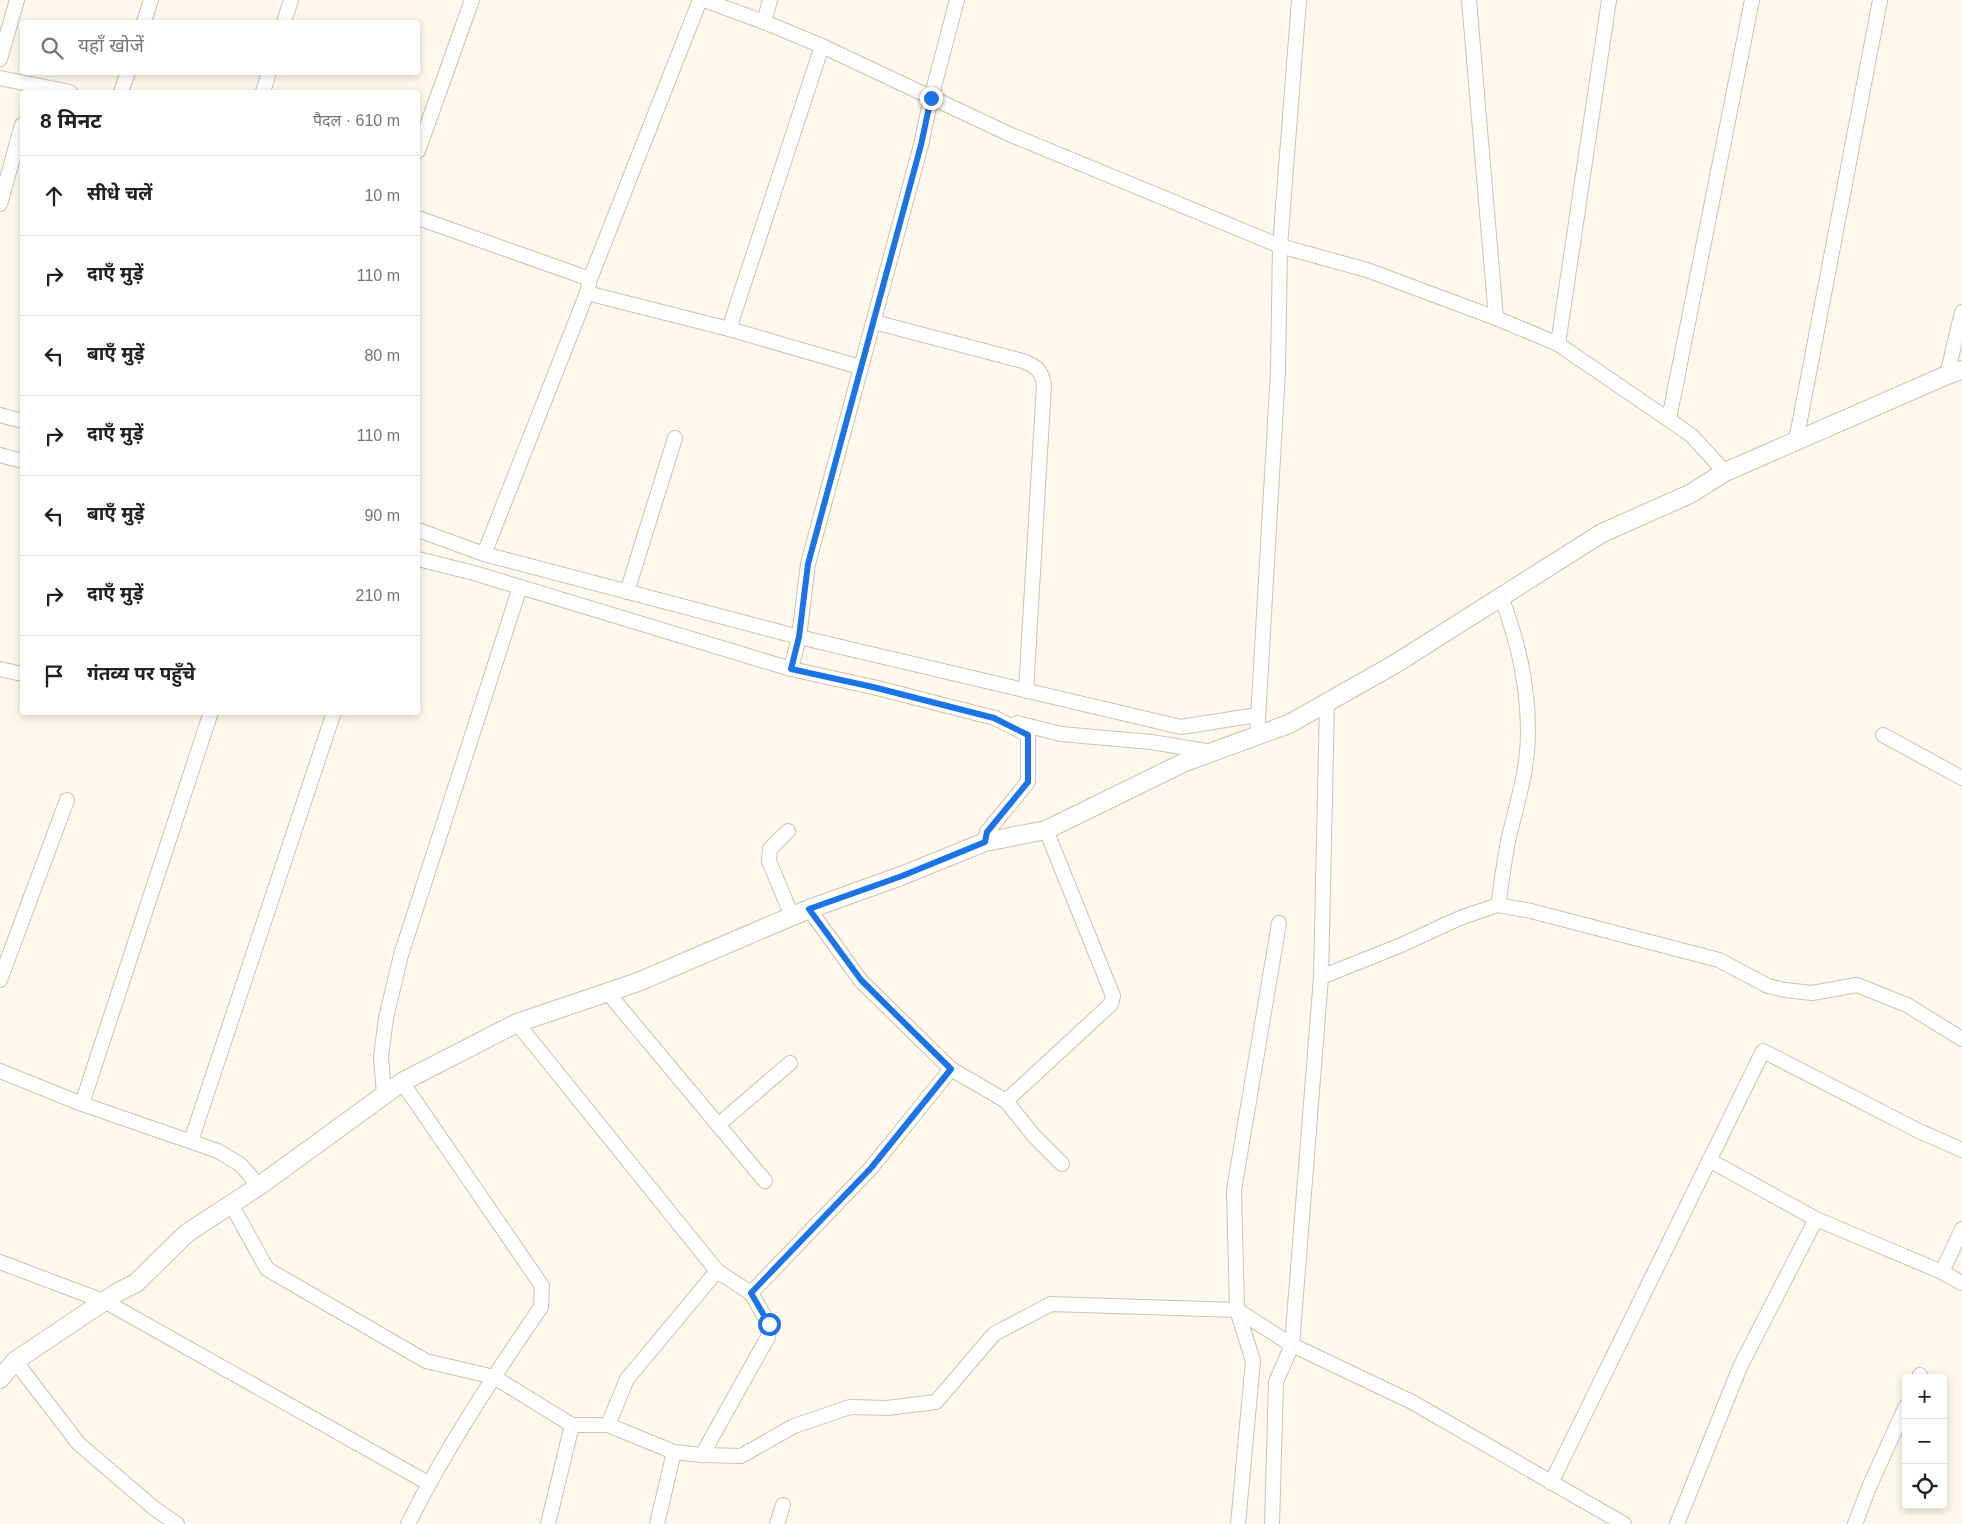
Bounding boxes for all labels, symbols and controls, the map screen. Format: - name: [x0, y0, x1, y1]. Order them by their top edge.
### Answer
- search box: [20, 20, 420, 75]
- icon: search: [38, 34, 66, 62]
- text: यहाँ खोजें: [78, 35, 144, 56]
- route end: [920, 87, 943, 110]
- text: 8 मिनट: [40, 109, 102, 132]
- text: पैदल · 610 m: [313, 112, 400, 129]
- icon: ahead: [40, 182, 68, 210]
- text: सीधे चलें: [87, 183, 152, 204]
- text: 10 m: [364, 187, 400, 204]
- icon: right: [40, 262, 68, 290]
- text: दाएँ मुड़ें: [87, 263, 143, 284]
- text: 110 m: [357, 267, 400, 284]
- icon: left: [40, 342, 68, 370]
- text: बाएँ मुड़ें: [87, 343, 144, 364]
- text: 80 m: [364, 347, 400, 364]
- icon: right: [40, 422, 68, 450]
- text: दाएँ मुड़ें: [87, 423, 143, 444]
- text: 110 m: [357, 427, 400, 444]
- icon: left: [40, 502, 68, 530]
- text: बाएँ मुड़ें: [87, 503, 144, 524]
- text: 90 m: [364, 507, 400, 524]
- icon: right: [40, 582, 68, 610]
- text: दाएँ मुड़ें: [87, 583, 143, 604]
- text: 210 m: [356, 587, 400, 604]
- icon: arrive: [40, 662, 68, 690]
- text: गंतव्य पर पहुँचे: [87, 663, 195, 684]
- route start: [758, 1313, 781, 1336]
- map controls: [1902, 1374, 1947, 1509]
- button: +: [1902, 1374, 1947, 1419]
- button: −: [1902, 1419, 1947, 1464]
- button: locate: [1902, 1464, 1947, 1509]

